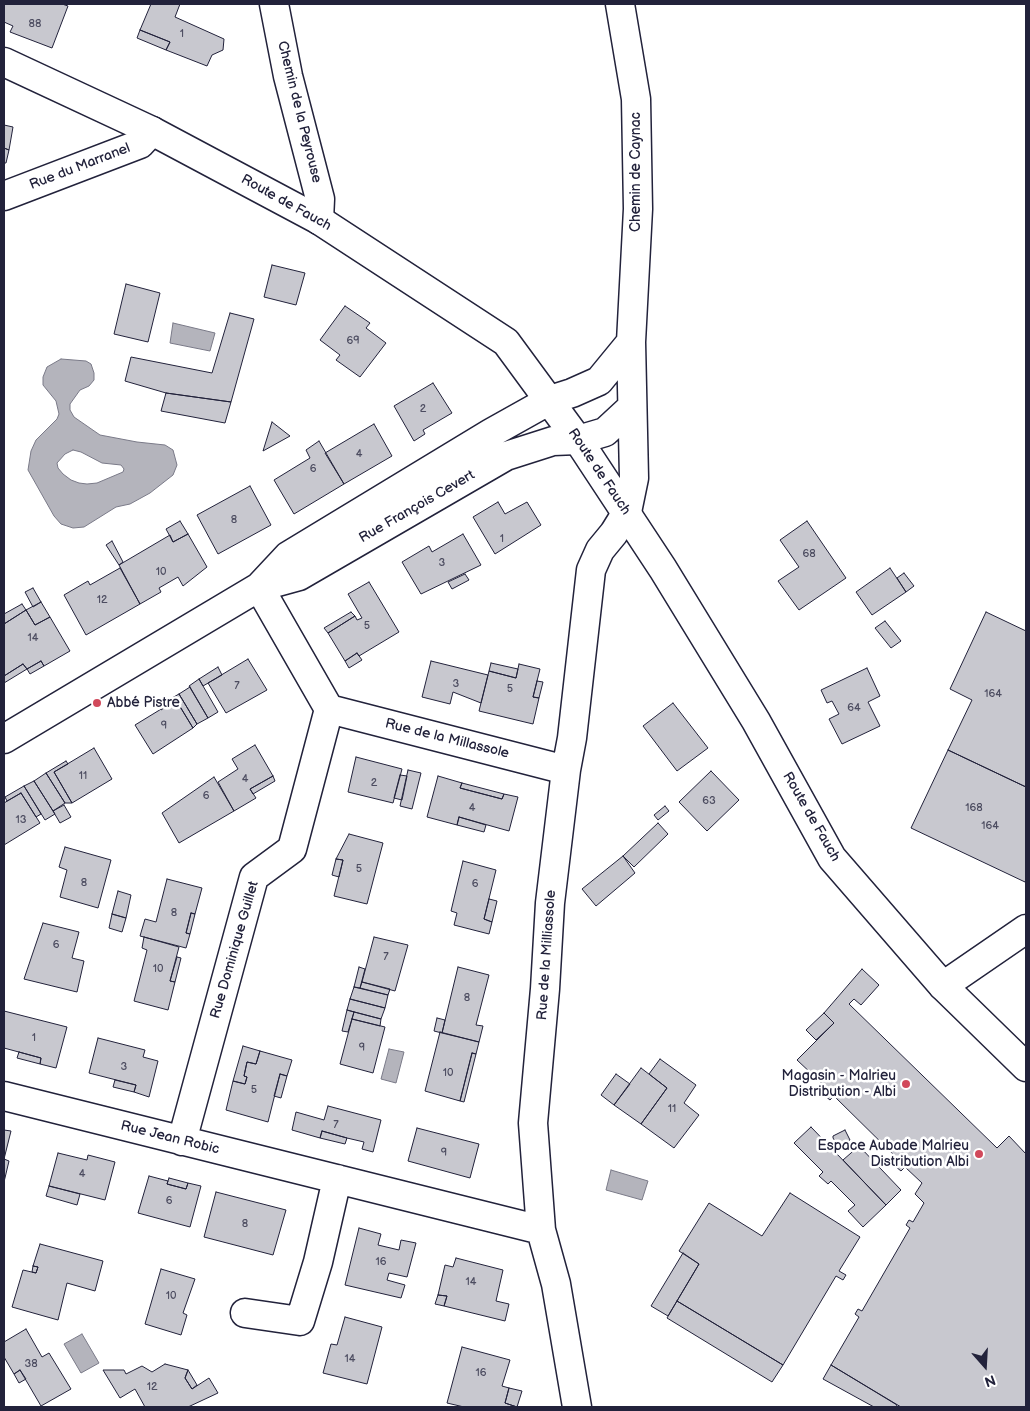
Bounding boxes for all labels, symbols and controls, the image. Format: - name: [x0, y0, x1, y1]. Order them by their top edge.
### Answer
- house number: 88: [29, 17, 41, 31]
- house number: 1: [180, 27, 184, 41]
- street label: Chemin de la Peyrouse: [273, 39, 325, 185]
- street label: Chemin de Caynac: [628, 112, 644, 232]
- street label: Rue du Marranel: [27, 140, 133, 194]
- street label: Route de Fauch: [238, 171, 334, 235]
- house number: 69: [346, 334, 360, 348]
- house number: 2: [420, 402, 426, 416]
- street label: Route de Fauch: [564, 426, 634, 518]
- house number: 4: [356, 447, 362, 461]
- house number: 6: [310, 462, 316, 476]
- street label: Rue François Cevert: [356, 467, 478, 547]
- house number: 8: [231, 513, 237, 527]
- house number: 1: [500, 532, 504, 546]
- house number: 68: [802, 547, 816, 561]
- house number: 3: [439, 556, 445, 570]
- house number: 10: [156, 565, 166, 579]
- house number: 12: [97, 593, 107, 607]
- house number: 5: [364, 619, 370, 633]
- house number: 14: [28, 631, 38, 645]
- house number: 3: [453, 677, 459, 691]
- house number: 7: [234, 679, 240, 693]
- house number: 5: [507, 682, 513, 696]
- house number: 164: [984, 687, 1002, 701]
- place label: Abbé Pistre: [107, 695, 180, 711]
- marker: Abbé Pistre: [91, 697, 103, 709]
- house number: 64: [847, 701, 861, 715]
- street label: Rue de la Millassole: [383, 715, 511, 763]
- house number: 9: [161, 719, 167, 733]
- house number: 11: [79, 769, 87, 783]
- street label: Route de Fauch: [779, 769, 843, 865]
- house number: 4: [242, 772, 248, 786]
- house number: 2: [371, 776, 377, 790]
- house number: 6: [203, 789, 209, 803]
- house number: 63: [702, 794, 716, 808]
- house number: 4: [469, 801, 475, 815]
- house number: 168: [965, 801, 983, 815]
- house number: 13: [15, 813, 27, 827]
- house number: 164: [981, 819, 999, 833]
- house number: 5: [356, 862, 362, 876]
- house number: 8: [81, 876, 87, 890]
- house number: 6: [472, 877, 478, 891]
- street label: Rue Dominique Guillet: [207, 879, 263, 1021]
- street label: Rue de la Milliassole: [534, 889, 560, 1021]
- house number: 8: [171, 906, 177, 920]
- house number: 6: [53, 938, 59, 952]
- house number: 7: [383, 950, 389, 964]
- house number: 10: [153, 962, 163, 976]
- house number: 8: [464, 991, 470, 1005]
- house number: 1: [32, 1031, 36, 1045]
- house number: 9: [359, 1041, 365, 1055]
- house number: 3: [121, 1060, 127, 1074]
- house number: 10: [443, 1066, 453, 1080]
- place label: Magasin - Malrieu Distribution - Albi: [782, 1068, 896, 1100]
- marker: Magasin - Malrieu Distribution - Albi: [900, 1078, 912, 1090]
- house number: 5: [251, 1083, 257, 1097]
- house number: 11: [668, 1102, 676, 1116]
- street label: Rue Jean Robic: [119, 1118, 221, 1158]
- house number: 7: [333, 1118, 339, 1132]
- place label: Espace Aubade Malrieu Distribution Albi: [818, 1138, 969, 1170]
- house number: 9: [441, 1146, 447, 1160]
- marker: Espace Aubade Malrieu Distribution Albi: [973, 1148, 985, 1160]
- house number: 4: [79, 1167, 85, 1181]
- house number: 6: [166, 1194, 172, 1208]
- house number: 8: [242, 1217, 248, 1231]
- house number: 16: [376, 1255, 386, 1269]
- house number: 14: [466, 1275, 476, 1289]
- house number: 10: [166, 1289, 176, 1303]
- north arrow: [960, 1341, 1010, 1391]
- house number: 14: [345, 1352, 355, 1366]
- house number: 38: [24, 1357, 38, 1371]
- house number: 16: [476, 1366, 486, 1380]
- text: N: [982, 1371, 998, 1390]
- house number: 12: [147, 1380, 157, 1394]

